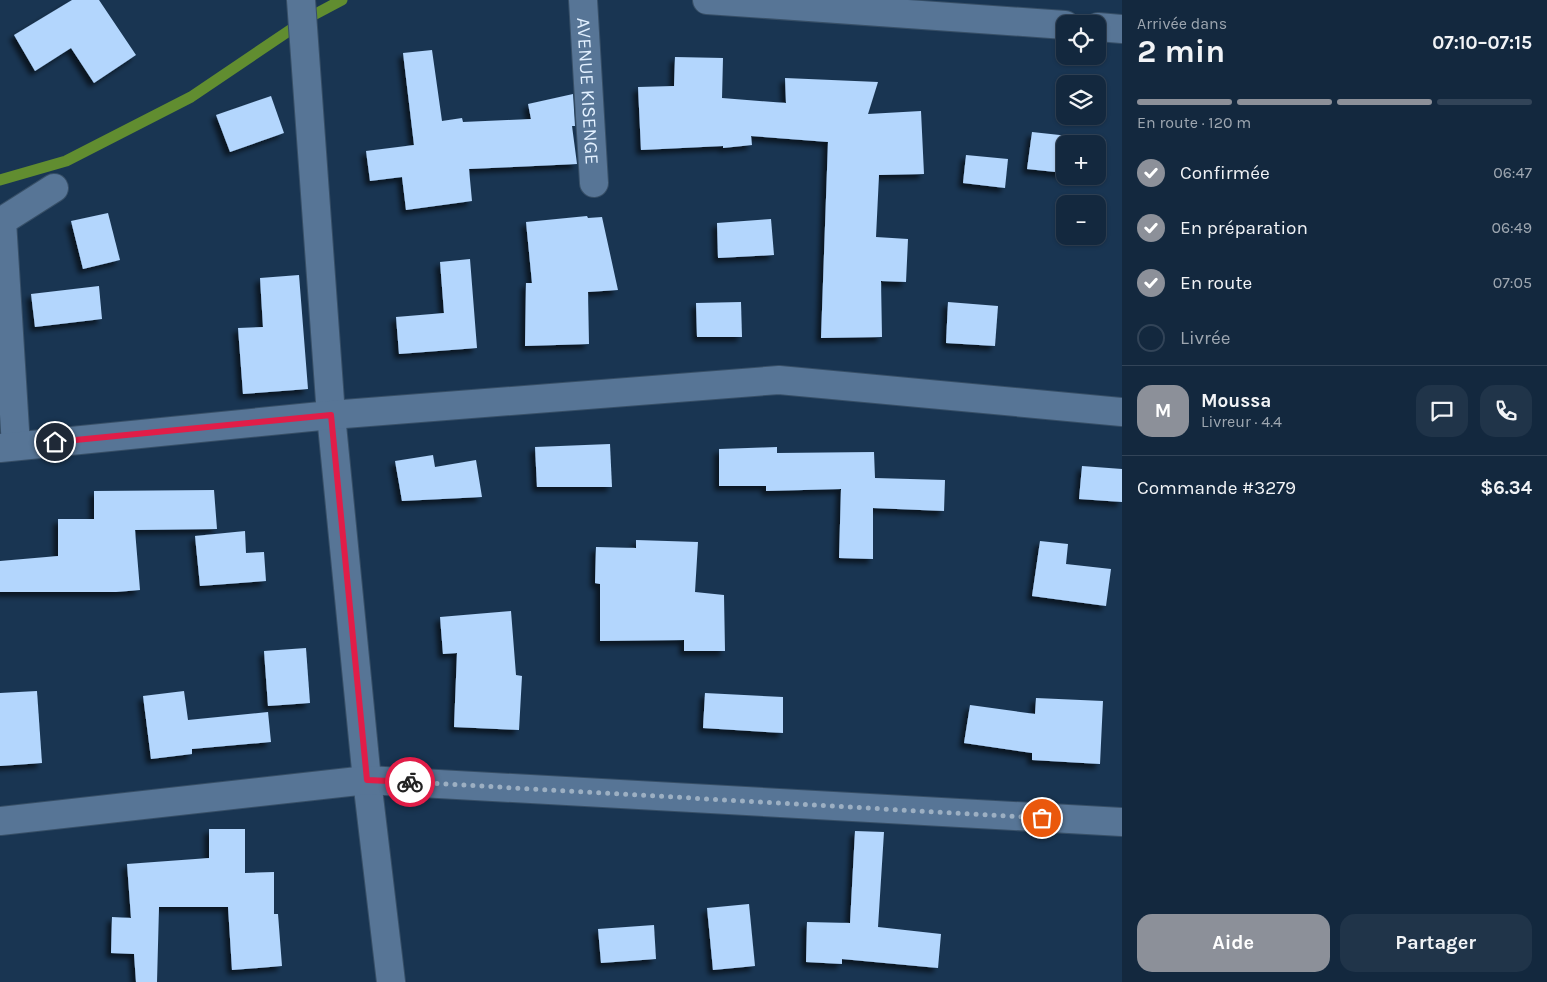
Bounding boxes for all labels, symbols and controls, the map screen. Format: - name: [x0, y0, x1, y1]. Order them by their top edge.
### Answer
- text: Arrivée dans: [1137, 14, 1227, 33]
- map controls: [1056, 15, 1106, 245]
- button: locate: [1056, 15, 1106, 65]
- street label: AVENUE KISENGE: [572, 17, 603, 165]
- text: 07:10–07:15: [1432, 32, 1532, 54]
- text: 2 min: [1137, 33, 1225, 70]
- button: layers: [1056, 75, 1106, 125]
- text: En route · 120 m: [1137, 113, 1251, 132]
- button: +: [1056, 135, 1106, 185]
- icon: check: [1137, 159, 1165, 187]
- text: Confirmée: [1180, 162, 1270, 184]
- text: 06:47: [1493, 163, 1532, 182]
- button: −: [1056, 195, 1106, 245]
- icon: check: [1137, 214, 1165, 242]
- text: En préparation: [1180, 217, 1308, 239]
- text: 06:49: [1491, 218, 1532, 237]
- icon: check: [1137, 269, 1165, 297]
- text: En route: [1180, 272, 1252, 294]
- text: 07:05: [1493, 273, 1532, 292]
- text: Livrée: [1180, 327, 1230, 349]
- button: chat: [1416, 385, 1468, 437]
- button: phone: [1480, 385, 1532, 437]
- text: Moussa: [1201, 390, 1271, 412]
- text: M: [1155, 400, 1171, 422]
- text: Livreur · 4.4: [1201, 412, 1282, 431]
- pin: [34, 421, 76, 463]
- icon: home: [41, 428, 69, 456]
- text: Commande #3279: [1137, 477, 1296, 499]
- text: $6.34: [1480, 477, 1532, 499]
- courier: [385, 757, 435, 807]
- icon: bike: [396, 768, 424, 796]
- pin: [1021, 797, 1063, 839]
- icon: bag: [1028, 804, 1056, 832]
- button: Aide: [1137, 914, 1330, 972]
- button: Partager: [1340, 914, 1532, 972]

